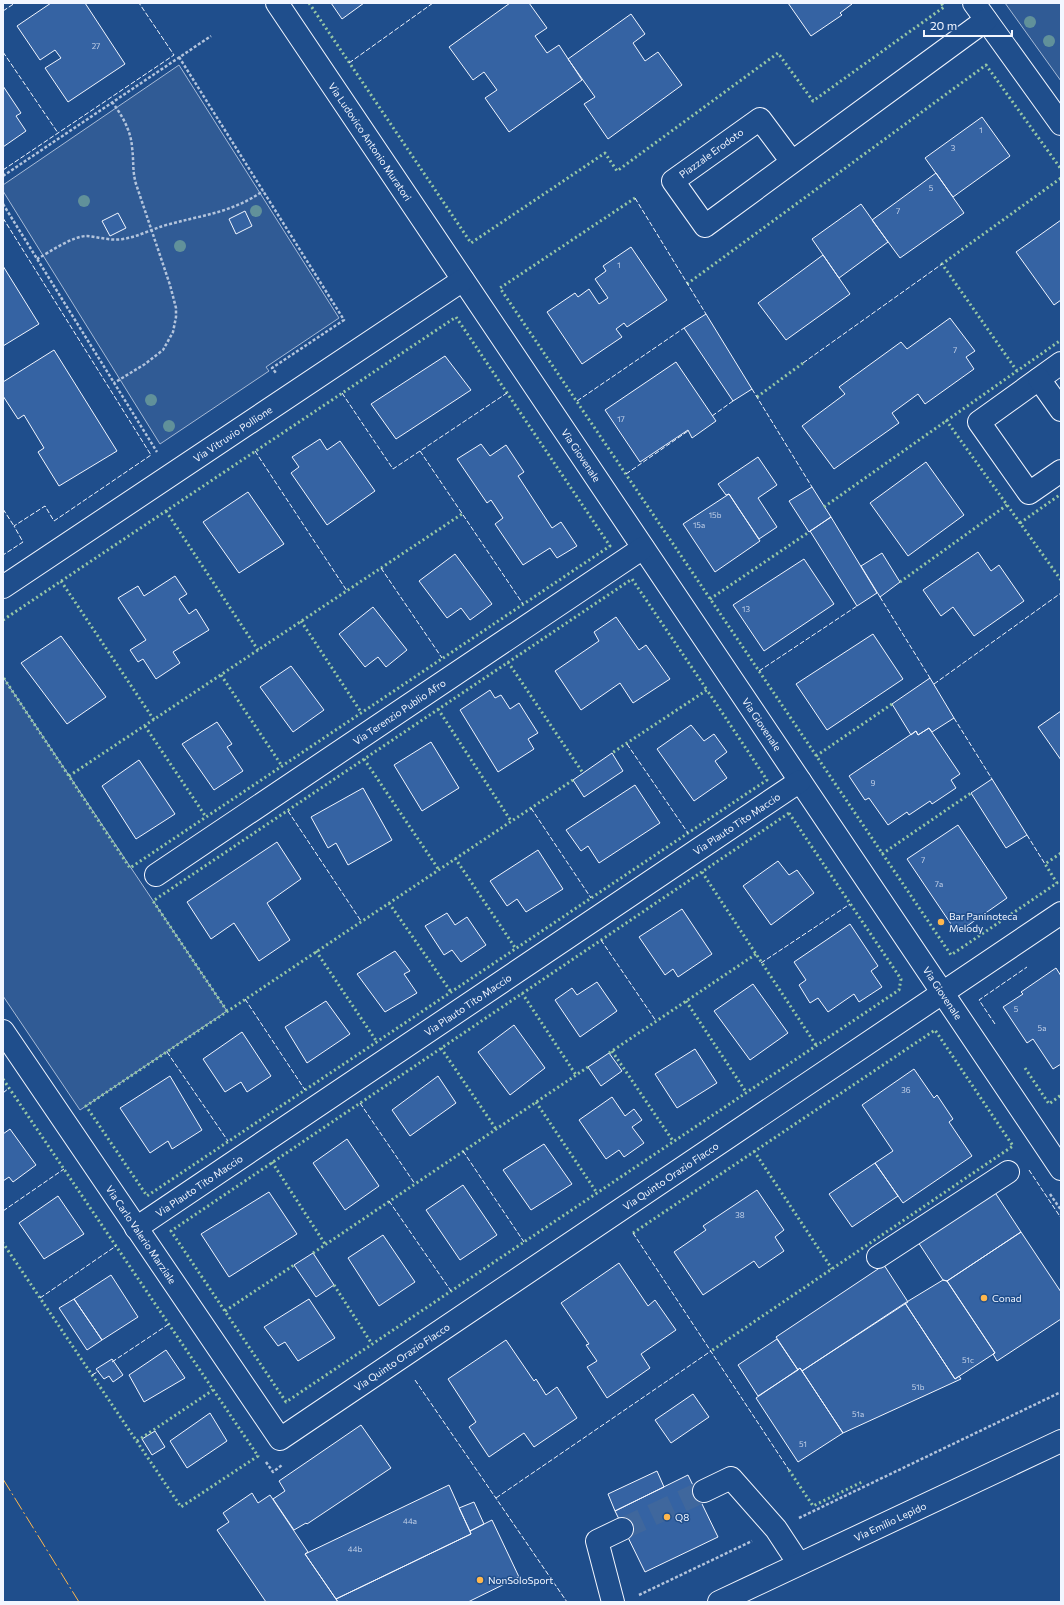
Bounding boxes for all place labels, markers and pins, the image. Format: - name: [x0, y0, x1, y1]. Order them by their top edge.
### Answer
- place label: Bar Paninoteca Melody: [949, 910, 1018, 934]
- marker: Bar Paninoteca Melody: [936, 917, 946, 927]
- place label: Conad: [992, 1292, 1022, 1304]
- marker: Conad: [979, 1293, 989, 1303]
- place label: Q8: [675, 1511, 689, 1523]
- marker: Q8: [662, 1512, 672, 1522]
- place label: NonSoloSport: [488, 1574, 553, 1586]
- marker: NonSoloSport: [475, 1575, 485, 1585]

